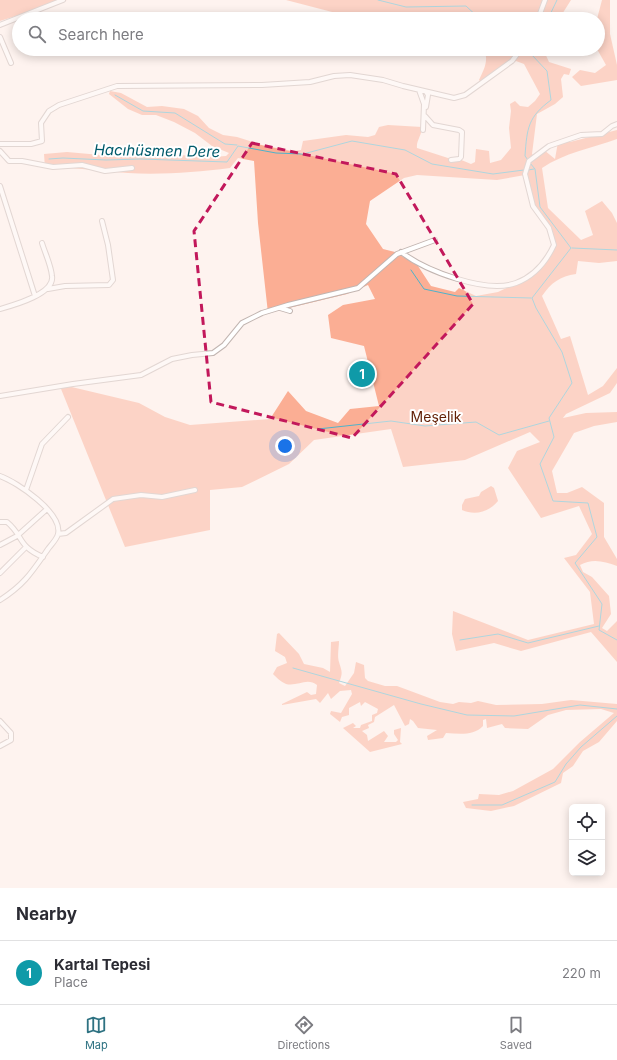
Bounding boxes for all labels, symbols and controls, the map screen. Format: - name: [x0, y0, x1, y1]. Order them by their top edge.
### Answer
- search box: [12, 12, 605, 56]
- icon: search: [26, 23, 48, 45]
- text: Search here: [58, 25, 144, 44]
- water label: Hacıhüsmen Dere: [94, 140, 220, 161]
- pin: 1: [349, 359, 375, 389]
- park label: Meşelik: [411, 408, 462, 425]
- your location: [275, 436, 295, 456]
- map controls: [569, 804, 605, 876]
- button: locate: [569, 804, 605, 840]
- button: layers: [569, 840, 605, 876]
- text: Nearby: [16, 904, 77, 924]
- text: Kartal Tepesi: [54, 955, 150, 974]
- text: 1: [26, 965, 32, 981]
- text: 220 m: [562, 965, 601, 981]
- text: Place: [54, 974, 88, 990]
- tab: Map: [85, 1014, 108, 1052]
- tab: Directions: [278, 1014, 330, 1052]
- tab: Saved: [500, 1014, 532, 1052]

